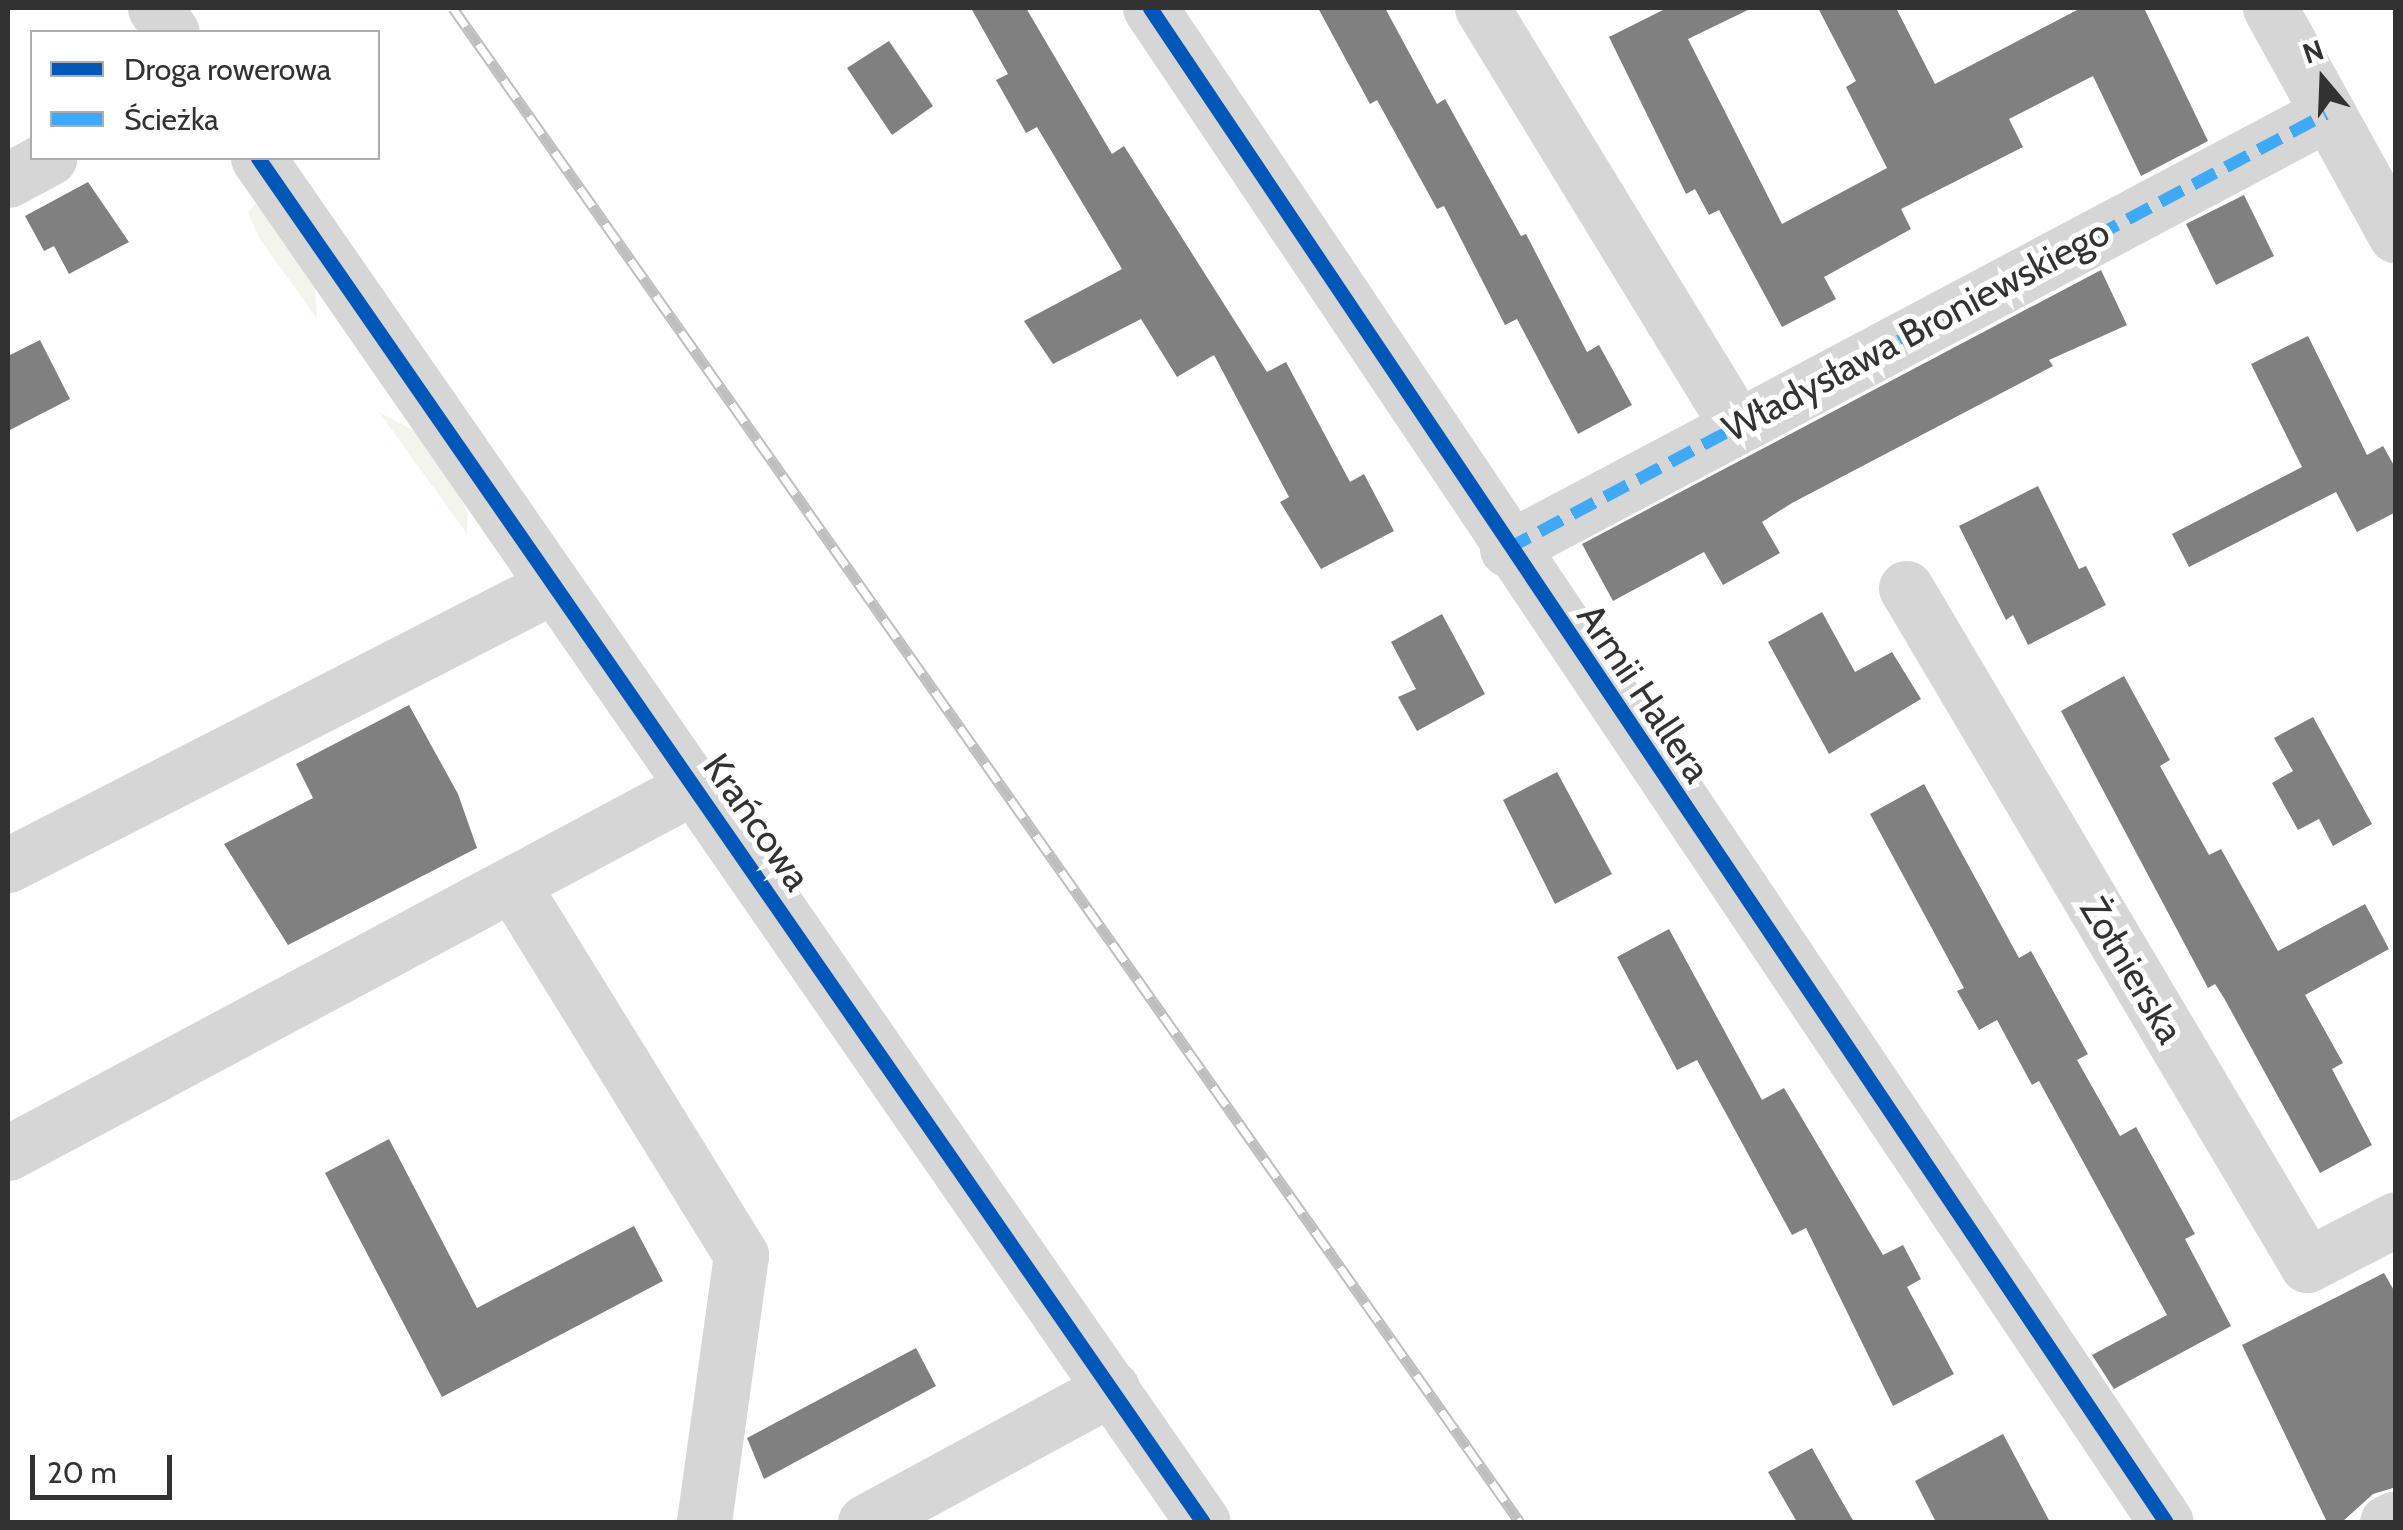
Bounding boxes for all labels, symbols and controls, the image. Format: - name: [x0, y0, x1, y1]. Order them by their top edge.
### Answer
- legend: [30, 30, 380, 160]
- north arrow: [2273, 30, 2373, 130]
- text: N: [2298, 32, 2328, 71]
- text: Droga rowerowa: [124, 51, 331, 88]
- text: Ścieżka: [124, 101, 219, 138]
- street label: Władysława Broniewskiego: [1715, 209, 2117, 451]
- street label: Armii Hallera: [1568, 595, 1720, 791]
- street label: Krańcowa: [694, 745, 820, 899]
- street label: Żołnierska: [2071, 889, 2193, 1051]
- scale bar: [35, 1435, 178, 1497]
- text: 20 m: [47, 1454, 117, 1491]

